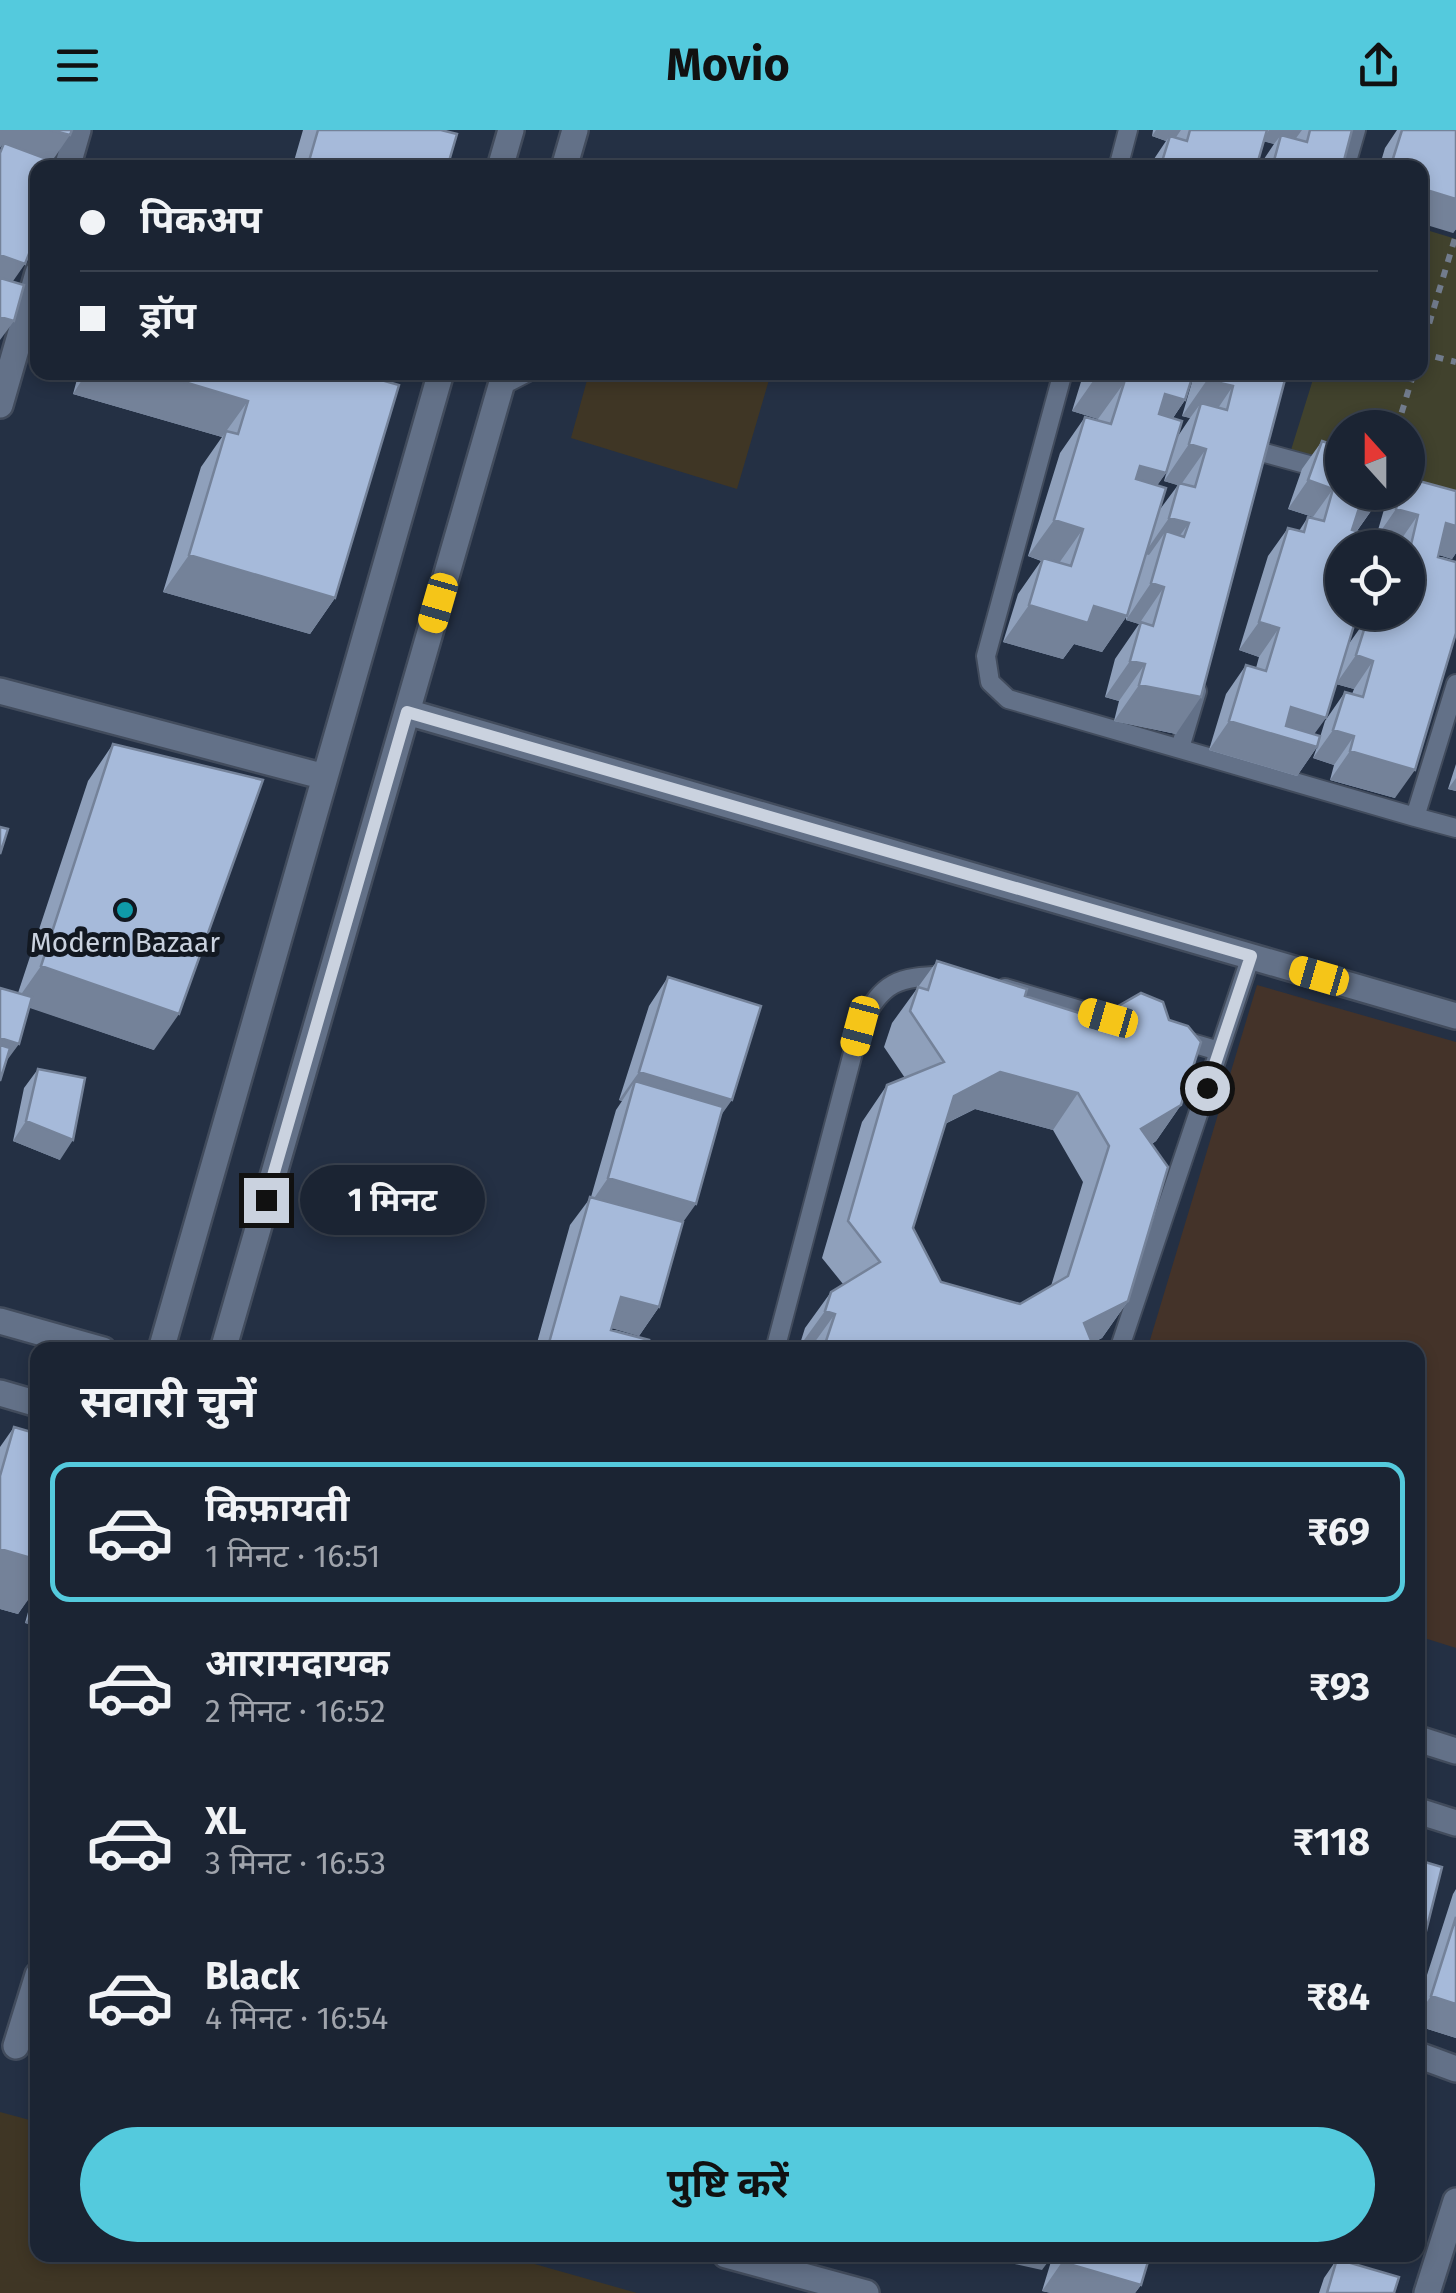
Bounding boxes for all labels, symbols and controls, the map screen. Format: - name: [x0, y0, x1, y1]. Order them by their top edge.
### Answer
- icon: menu: [50, 38, 105, 93]
- text: Movio: [666, 38, 790, 92]
- icon: share: [1351, 38, 1406, 93]
- text: पिकअप: [140, 197, 262, 243]
- text: ड्रॉप: [140, 293, 196, 339]
- north arrow: [1325, 410, 1425, 510]
- map controls: [1325, 410, 1425, 630]
- button: locate: [1325, 530, 1425, 630]
- car: [415, 570, 461, 636]
- marker: Modern Bazaar: [114, 899, 136, 921]
- place label: Modern Bazaar: [30, 926, 220, 959]
- car: [1286, 953, 1352, 999]
- car: [838, 993, 882, 1059]
- car: [1075, 995, 1141, 1041]
- route start: [1185, 1066, 1230, 1111]
- callout: 1 मिनट: [301, 1165, 486, 1235]
- route end: [244, 1178, 289, 1223]
- text: 1 मिनट: [348, 1181, 437, 1219]
- text: सवारी चुनें: [80, 1375, 256, 1429]
- text: किफ़ायती: [205, 1485, 349, 1531]
- icon: car: [85, 1487, 175, 1577]
- text: ₹69: [1307, 1509, 1370, 1555]
- text: 1 मिनट · 16:51: [205, 1537, 380, 1575]
- text: आरामदायक: [205, 1640, 389, 1686]
- icon: car: [85, 1642, 175, 1732]
- text: ₹93: [1309, 1664, 1370, 1710]
- text: 2 मिनट · 16:52: [205, 1692, 385, 1730]
- icon: car: [85, 1797, 175, 1887]
- text: XL: [205, 1798, 247, 1844]
- text: ₹118: [1293, 1819, 1370, 1865]
- text: 3 मिनट · 16:53: [205, 1844, 386, 1882]
- icon: car: [85, 1952, 175, 2042]
- text: Black: [205, 1953, 300, 1999]
- text: ₹84: [1306, 1974, 1370, 2020]
- text: 4 मिनट · 16:54: [205, 1999, 388, 2037]
- button: पुष्टि करें: [80, 2127, 1375, 2242]

